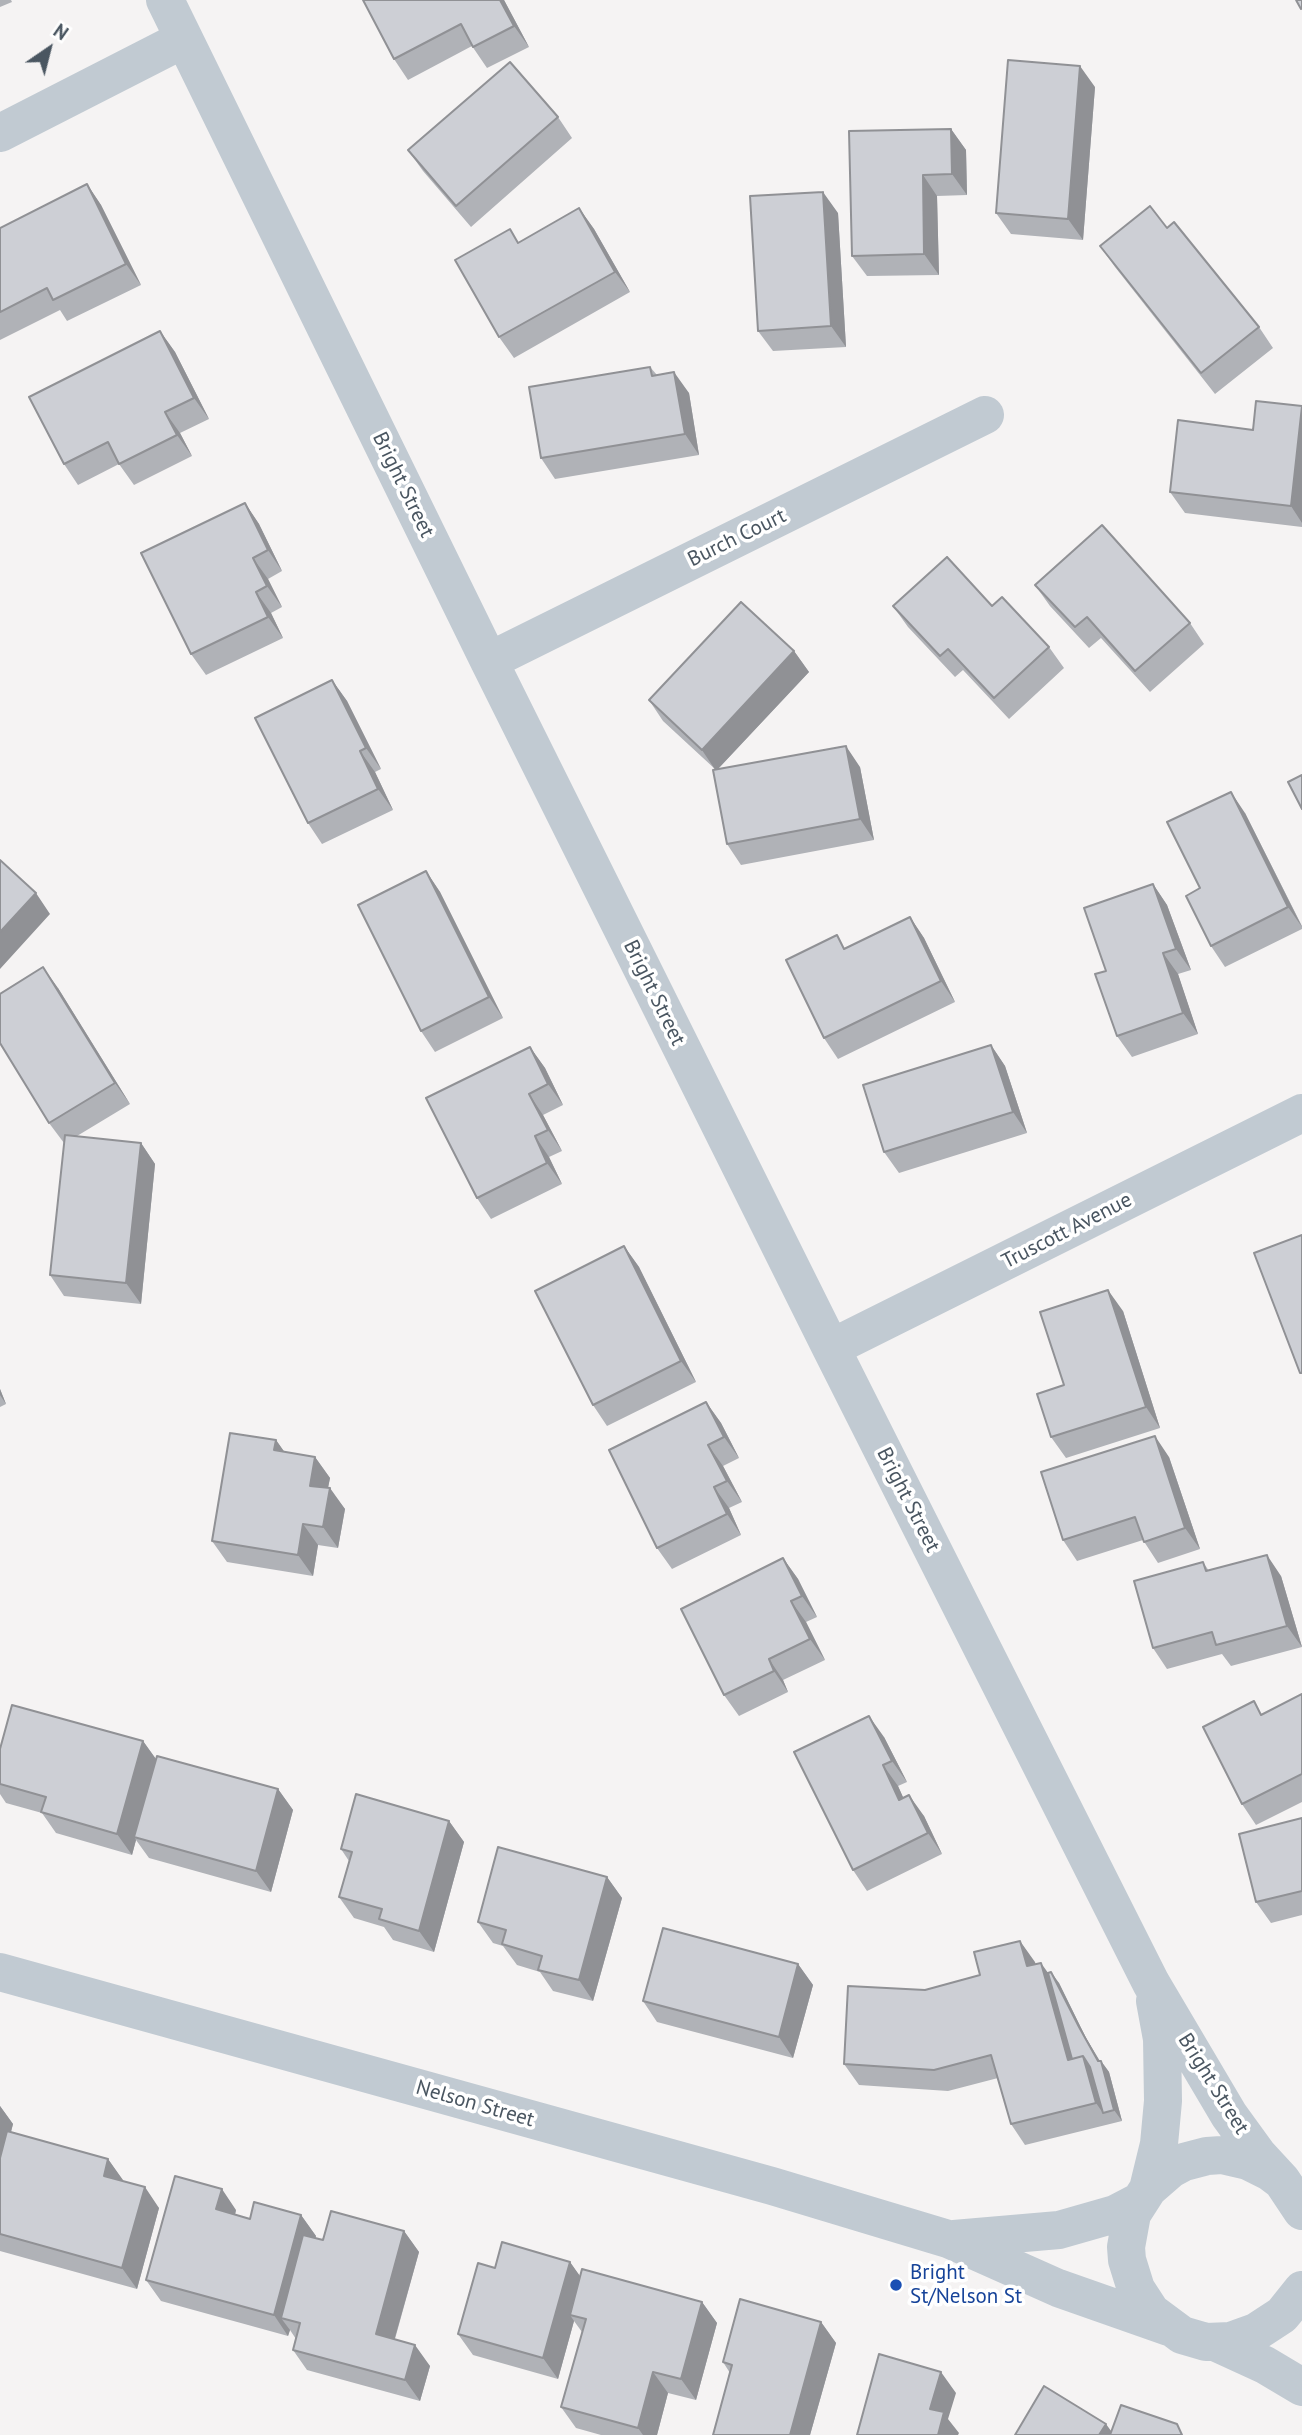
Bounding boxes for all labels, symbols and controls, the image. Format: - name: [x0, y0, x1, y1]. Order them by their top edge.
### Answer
- north arrow: [14, 14, 84, 84]
- text: N: [49, 18, 73, 45]
- street label: Bright Street: [367, 428, 439, 542]
- street label: Burch Court: [684, 503, 790, 573]
- street label: Bright Street: [618, 936, 690, 1050]
- street label: Truscott Avenue: [998, 1187, 1136, 1275]
- street label: Bright Street: [871, 1443, 945, 1557]
- street label: Bright Street: [1172, 2029, 1254, 2139]
- street label: Nelson Street: [413, 2075, 537, 2133]
- place label: Bright St/Nelson St: [910, 2260, 1022, 2310]
- marker: Bright St/Nelson St: [888, 2277, 904, 2293]

